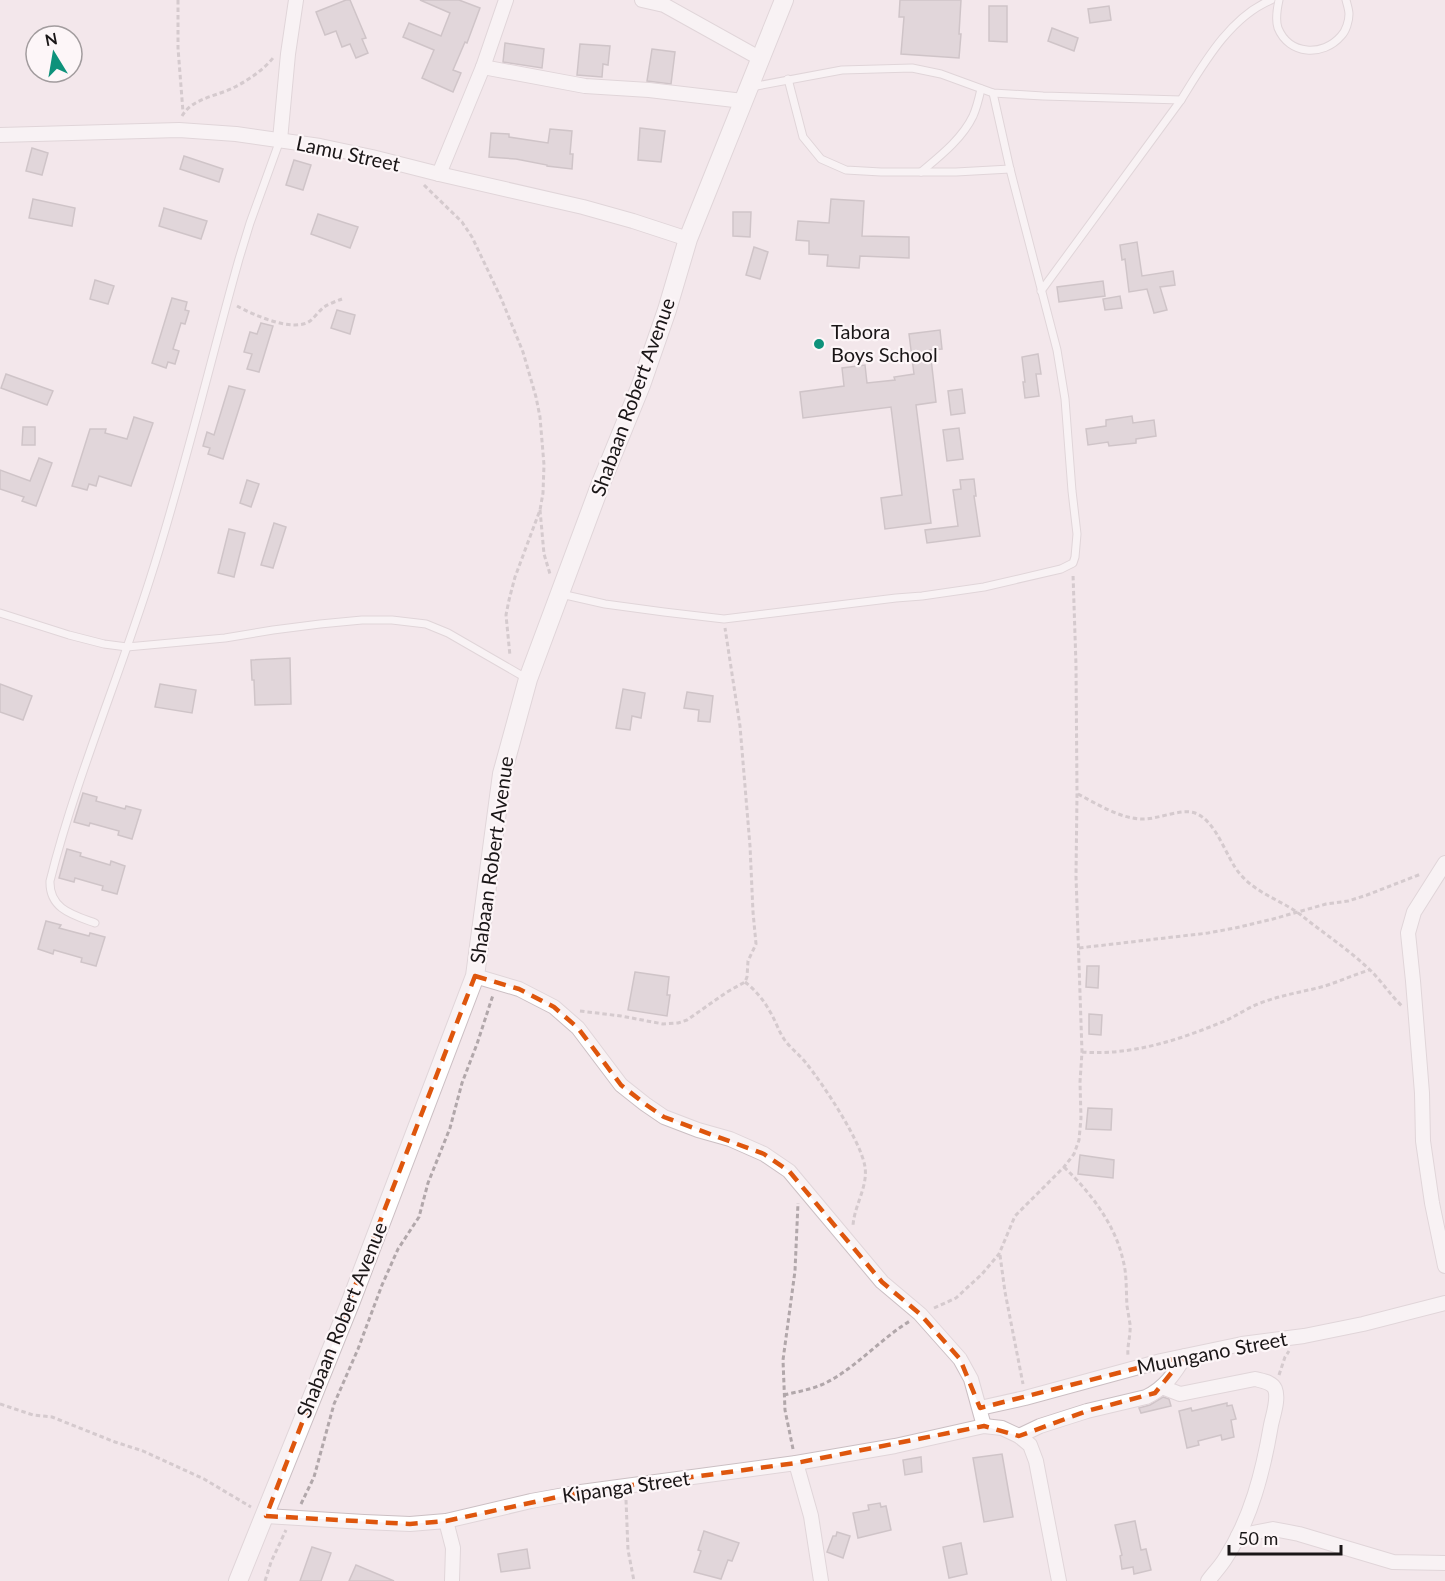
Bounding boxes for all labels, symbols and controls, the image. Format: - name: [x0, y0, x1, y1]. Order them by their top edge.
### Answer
- north arrow: [24, 24, 84, 84]
- text: N: [43, 28, 59, 49]
- street label: Lamu Street: [294, 130, 402, 176]
- street label: Shabaan Robert Avenue: [585, 294, 679, 499]
- place label: Tabora Boys School: [831, 319, 938, 366]
- marker: Tabora Boys School: [812, 337, 826, 351]
- street label: Shabaan Robert Avenue: [465, 755, 517, 965]
- street label: Shabaan Robert Avenue: [291, 1218, 391, 1421]
- street label: Muungano Street: [1135, 1326, 1289, 1378]
- street label: Kipanga Street: [561, 1465, 691, 1507]
- scale bar: [1229, 1518, 1342, 1556]
- text: 50 m: [1238, 1527, 1278, 1549]

